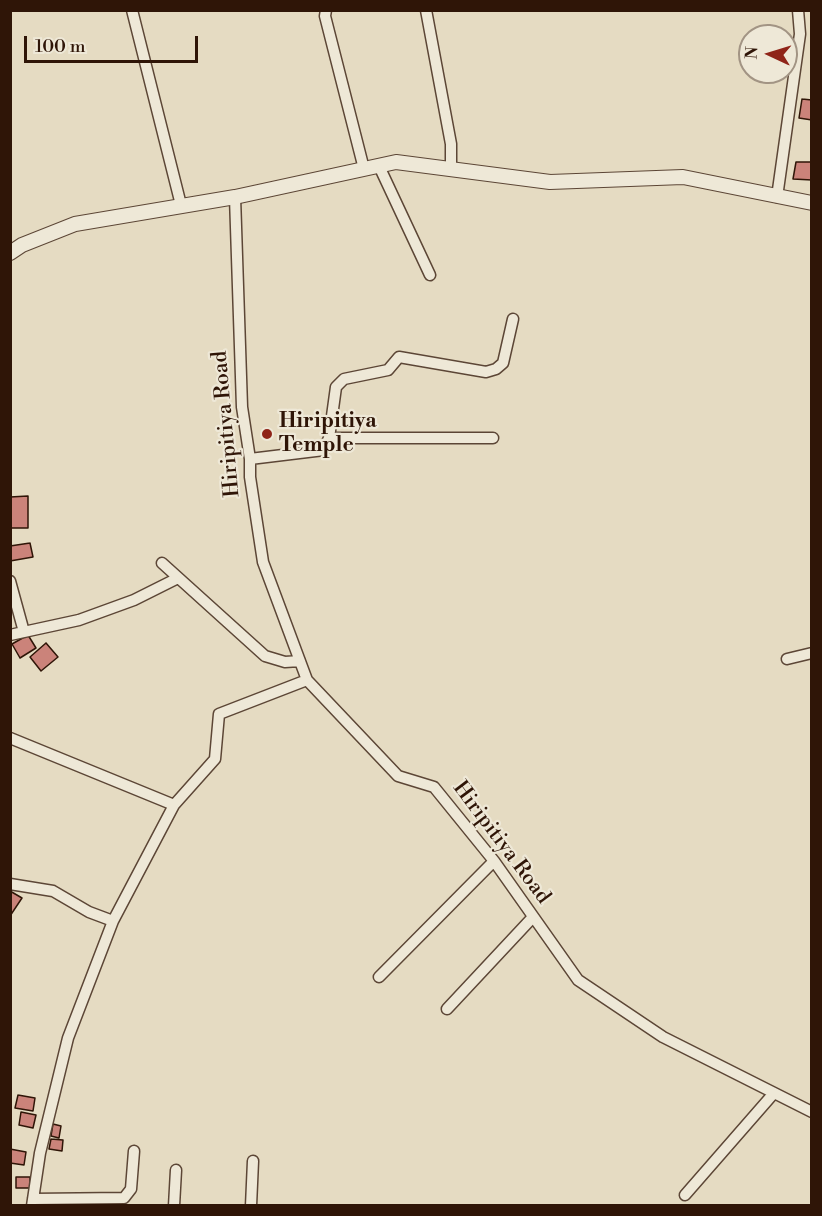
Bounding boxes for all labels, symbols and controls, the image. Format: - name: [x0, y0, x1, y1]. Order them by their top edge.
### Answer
- scale bar: [27, 24, 201, 62]
- north arrow: [738, 24, 798, 84]
- text: 100 m: [35, 35, 86, 58]
- text: N: [742, 46, 762, 60]
- street label: Hiripitiya Road: [208, 350, 246, 498]
- place label: Hiripitiya Temple: [279, 409, 377, 459]
- marker: Hiripitiya Temple: [260, 427, 274, 441]
- street label: Hiripitiya Road: [447, 777, 555, 909]

